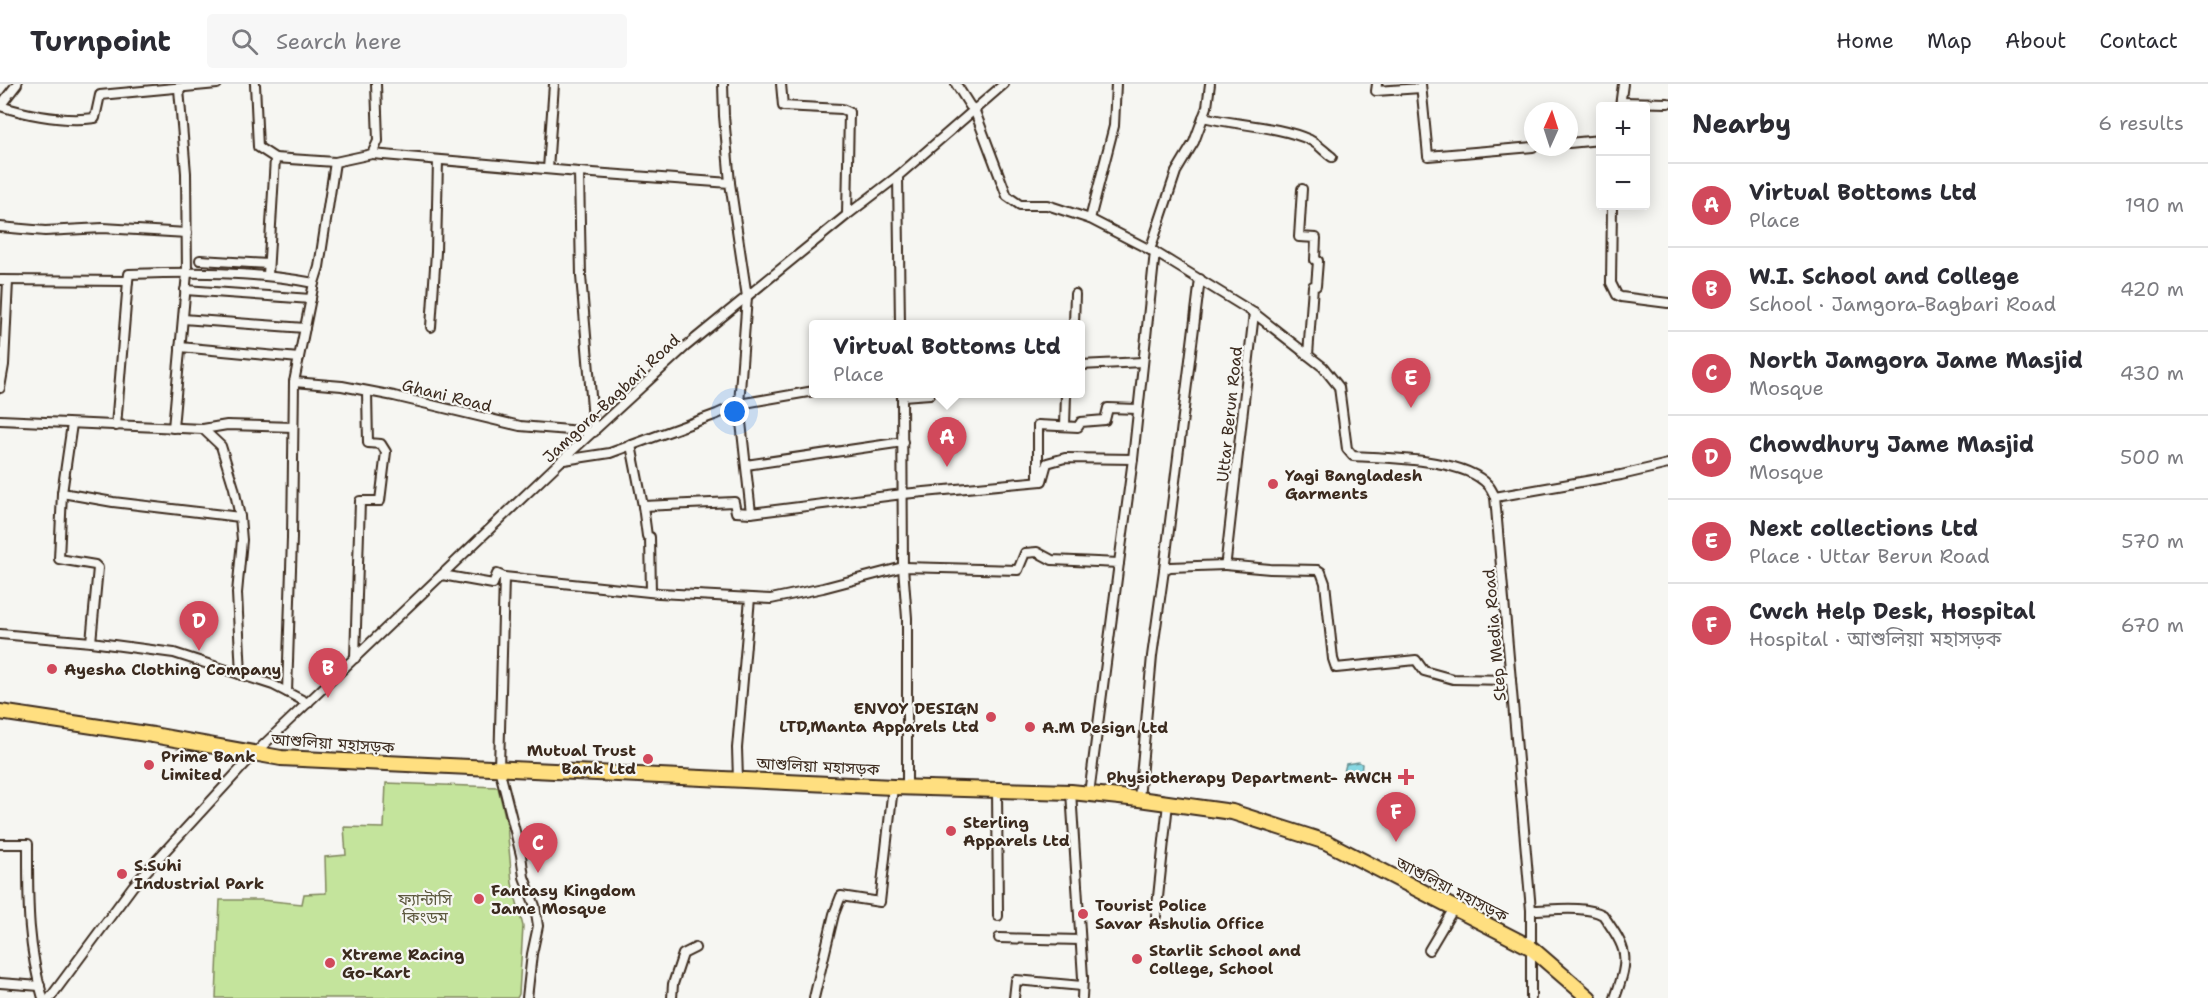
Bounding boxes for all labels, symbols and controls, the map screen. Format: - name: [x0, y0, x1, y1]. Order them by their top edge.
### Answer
- search box: [207, 14, 627, 68]
- text: Turnpoint: [30, 22, 171, 60]
- icon: search: [228, 25, 261, 58]
- text: Search here: [276, 27, 402, 56]
- text: Home: [1836, 27, 1894, 55]
- text: Map: [1927, 27, 1972, 55]
- text: About: [2005, 27, 2066, 55]
- text: Contact: [2099, 27, 2178, 55]
- north arrow: [1524, 102, 1578, 156]
- map controls: [1596, 102, 1650, 210]
- button: +: [1596, 102, 1650, 156]
- text: Nearby: [1692, 106, 1791, 141]
- text: 6 results: [2098, 110, 2184, 136]
- button: −: [1596, 156, 1650, 210]
- text: Virtual Bottoms Ltd: [1749, 178, 1977, 207]
- text: A: [1704, 192, 1719, 218]
- text: 190 m: [2125, 192, 2184, 218]
- text: Place: [1749, 207, 1800, 233]
- text: W.I. School and College: [1749, 262, 2019, 291]
- text: B: [1705, 276, 1718, 302]
- text: 420 m: [2120, 276, 2184, 302]
- text: School · Jamgora-Bagbari Road: [1749, 291, 2056, 317]
- popup: [809, 320, 1085, 398]
- street label: Jamgora-Bagbari Road: [538, 329, 684, 467]
- text: Virtual Bottoms Ltd: [833, 332, 1061, 361]
- street label: Uttar Berun Road: [1212, 345, 1247, 483]
- text: North Jamgora Jame Masjid: [1749, 346, 2083, 375]
- pin: E: [1392, 358, 1430, 408]
- text: C: [1705, 360, 1718, 386]
- text: 430 m: [2120, 360, 2184, 386]
- text: Place: [833, 361, 884, 387]
- street label: Ghani Road: [400, 374, 494, 417]
- text: Mosque: [1749, 375, 1824, 401]
- your location: [720, 397, 749, 426]
- pin: A: [928, 418, 966, 467]
- text: Chowdhury Jame Masjid: [1749, 430, 2034, 459]
- text: D: [1704, 444, 1719, 470]
- text: 500 m: [2120, 444, 2184, 470]
- text: Mosque: [1749, 459, 1824, 485]
- place label: Yagi Bangladesh Garments: [1285, 465, 1423, 504]
- marker: Yagi Bangladesh Garments: [1266, 477, 1280, 491]
- text: Next collections Ltd: [1749, 514, 1978, 543]
- text: E: [1705, 528, 1718, 554]
- text: 570 m: [2121, 528, 2184, 554]
- text: Place · Uttar Berun Road: [1749, 543, 1990, 569]
- street label: Step Media Road: [1478, 568, 1511, 702]
- text: Cwch Help Desk, Hospital: [1749, 597, 2036, 626]
- pin: D: [180, 602, 218, 651]
- text: F: [1706, 612, 1717, 638]
- text: 670 m: [2121, 612, 2184, 638]
- text: Hospital · আশুলিয়া মহাসড়ক: [1749, 626, 2001, 652]
- pin: B: [308, 648, 348, 698]
- place label: Ayesha Clothing Company: [64, 659, 281, 680]
- marker: Ayesha Clothing Company: [45, 662, 59, 676]
- place label: ENVOY DESIGN LTD,Manta Apparels Ltd: [779, 698, 979, 737]
- marker: ENVOY DESIGN LTD,Manta Apparels Ltd: [984, 710, 998, 724]
- place label: A.M Design Ltd: [1042, 717, 1168, 738]
- marker: A.M Design Ltd: [1023, 720, 1037, 734]
- street label: আশুলিয়া মহাসড়ক: [270, 729, 396, 758]
- place label: Mutual Trust Bank Ltd: [527, 740, 636, 779]
- place label: Prime Bank Limited: [161, 746, 256, 785]
- marker: Mutual Trust Bank Ltd: [641, 752, 655, 766]
- street label: আশুলিয়া মহাসড়ক: [755, 753, 881, 780]
- marker: Prime Bank Limited: [142, 758, 156, 772]
- place label: Physiotherapy Department- AWCH: [1106, 767, 1392, 788]
- marker: Physiotherapy Department- AWCH: [1397, 768, 1415, 786]
- pin: F: [1376, 792, 1416, 842]
- place label: Sterling Apparels Ltd: [963, 812, 1070, 851]
- pin: C: [518, 824, 558, 873]
- marker: Sterling Apparels Ltd: [944, 824, 958, 838]
- street label: আশুলিয়া মহাসড়ক: [1391, 852, 1512, 927]
- place label: S.Suhi Industrial Park: [134, 855, 264, 894]
- marker: S.Suhi Industrial Park: [115, 867, 129, 881]
- place label: Fantasy Kingdom Jame Mosque: [491, 880, 636, 919]
- park label: ফ্যান্টাসি কিংডম: [397, 889, 453, 928]
- marker: Fantasy Kingdom Jame Mosque: [472, 892, 486, 906]
- place label: Tourist Police Savar Ashulia Office: [1095, 895, 1265, 934]
- marker: Tourist Police Savar Ashulia Office: [1076, 907, 1090, 921]
- place label: Starlit School and College, School: [1149, 940, 1301, 979]
- place label: Xtreme Racing Go-Kart: [342, 944, 464, 983]
- marker: Starlit School and College, School: [1130, 952, 1144, 966]
- marker: Xtreme Racing Go-Kart: [323, 956, 337, 970]

